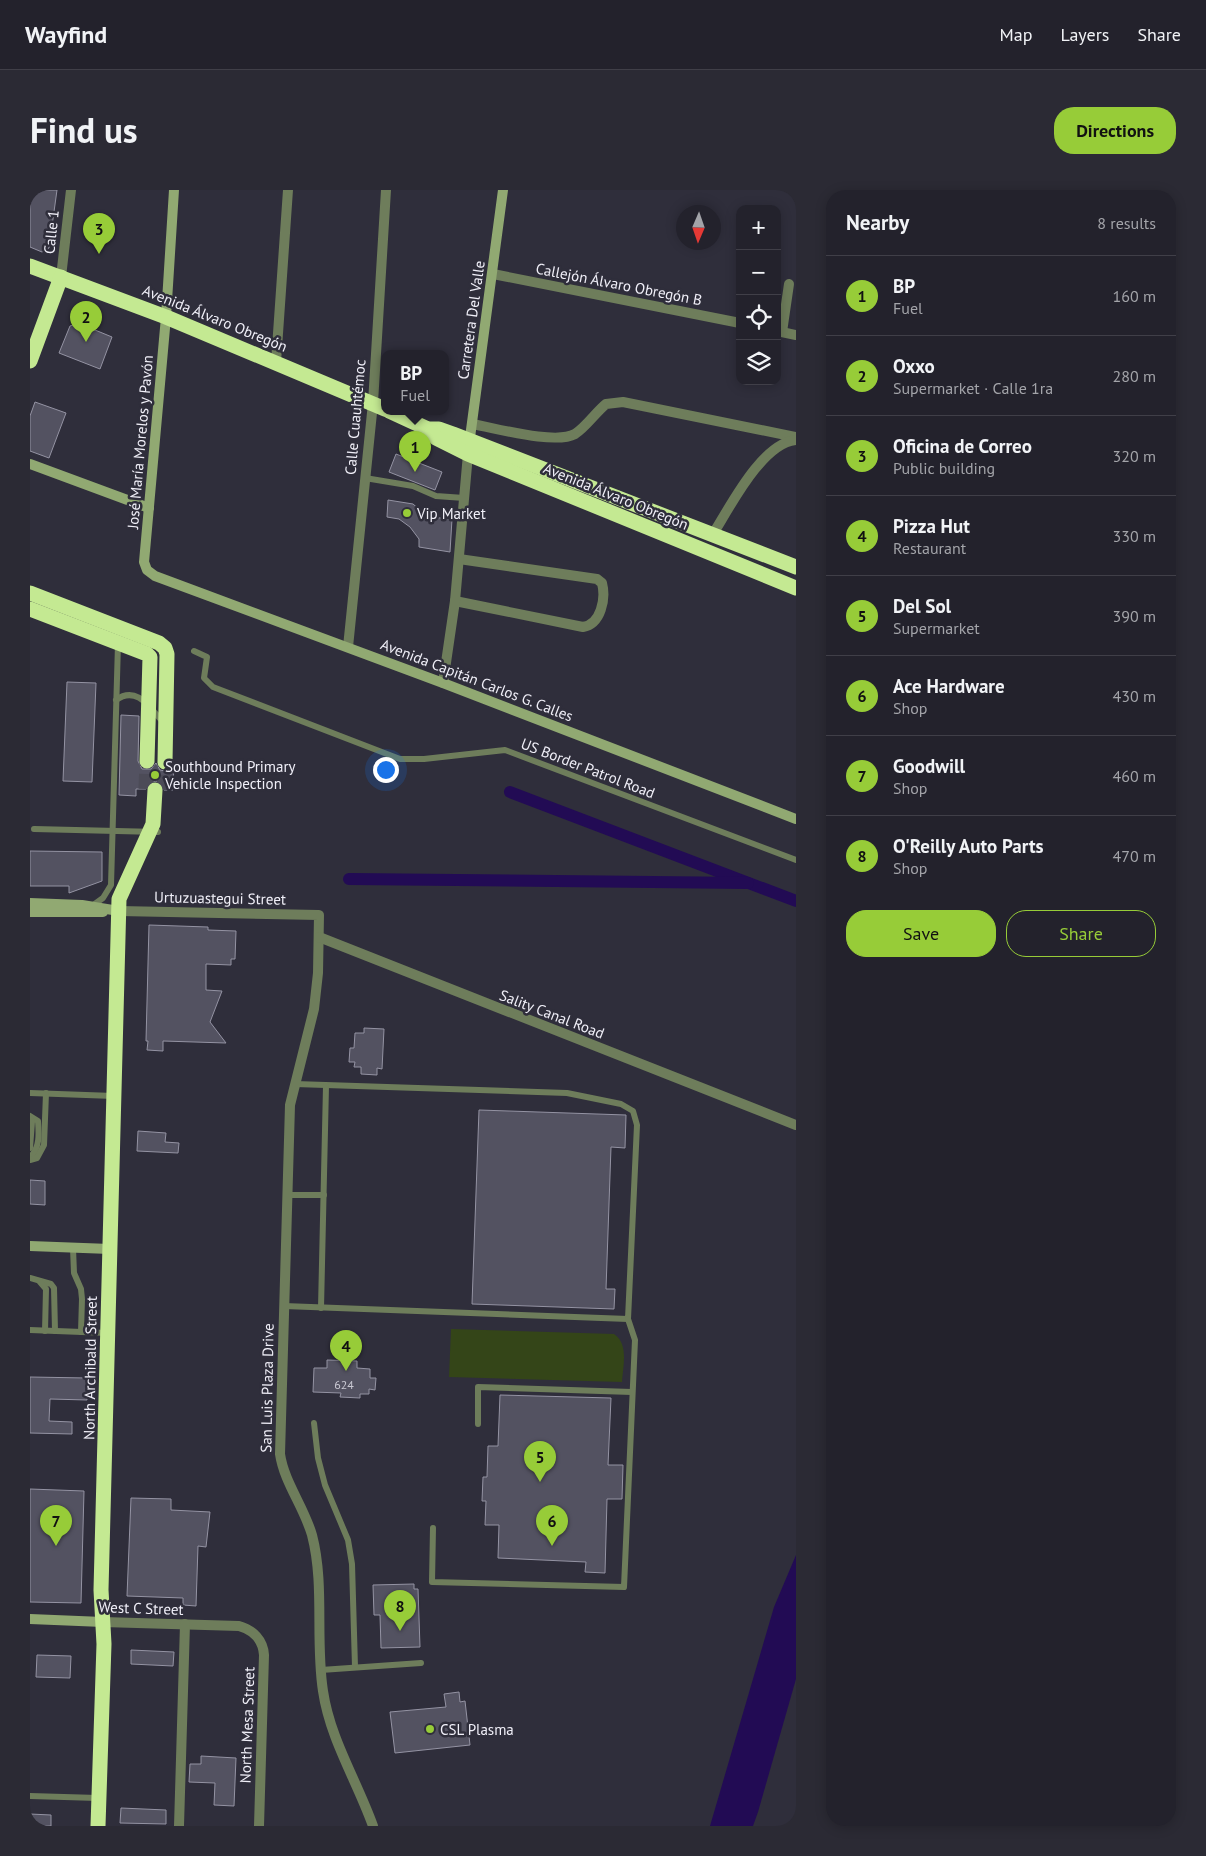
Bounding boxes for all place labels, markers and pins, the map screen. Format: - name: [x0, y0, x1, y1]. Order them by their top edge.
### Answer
- pin: 3: [83, 213, 115, 254]
- pin: 2: [70, 301, 102, 342]
- pin: 1: [399, 431, 431, 472]
- place label: Vip Market: [416, 504, 486, 523]
- marker: Vip Market: [401, 507, 413, 519]
- place label: Southbound Primary Vehicle Inspection: [164, 757, 296, 793]
- marker: Southbound Primary Vehicle Inspection: [149, 769, 161, 781]
- pin: 4: [330, 1330, 362, 1371]
- pin: 5: [524, 1441, 556, 1482]
- pin: 7: [40, 1505, 72, 1546]
- pin: 6: [536, 1505, 568, 1546]
- pin: 8: [384, 1590, 416, 1631]
- place label: CSL Plasma: [440, 1720, 514, 1739]
- marker: CSL Plasma: [424, 1723, 436, 1735]

